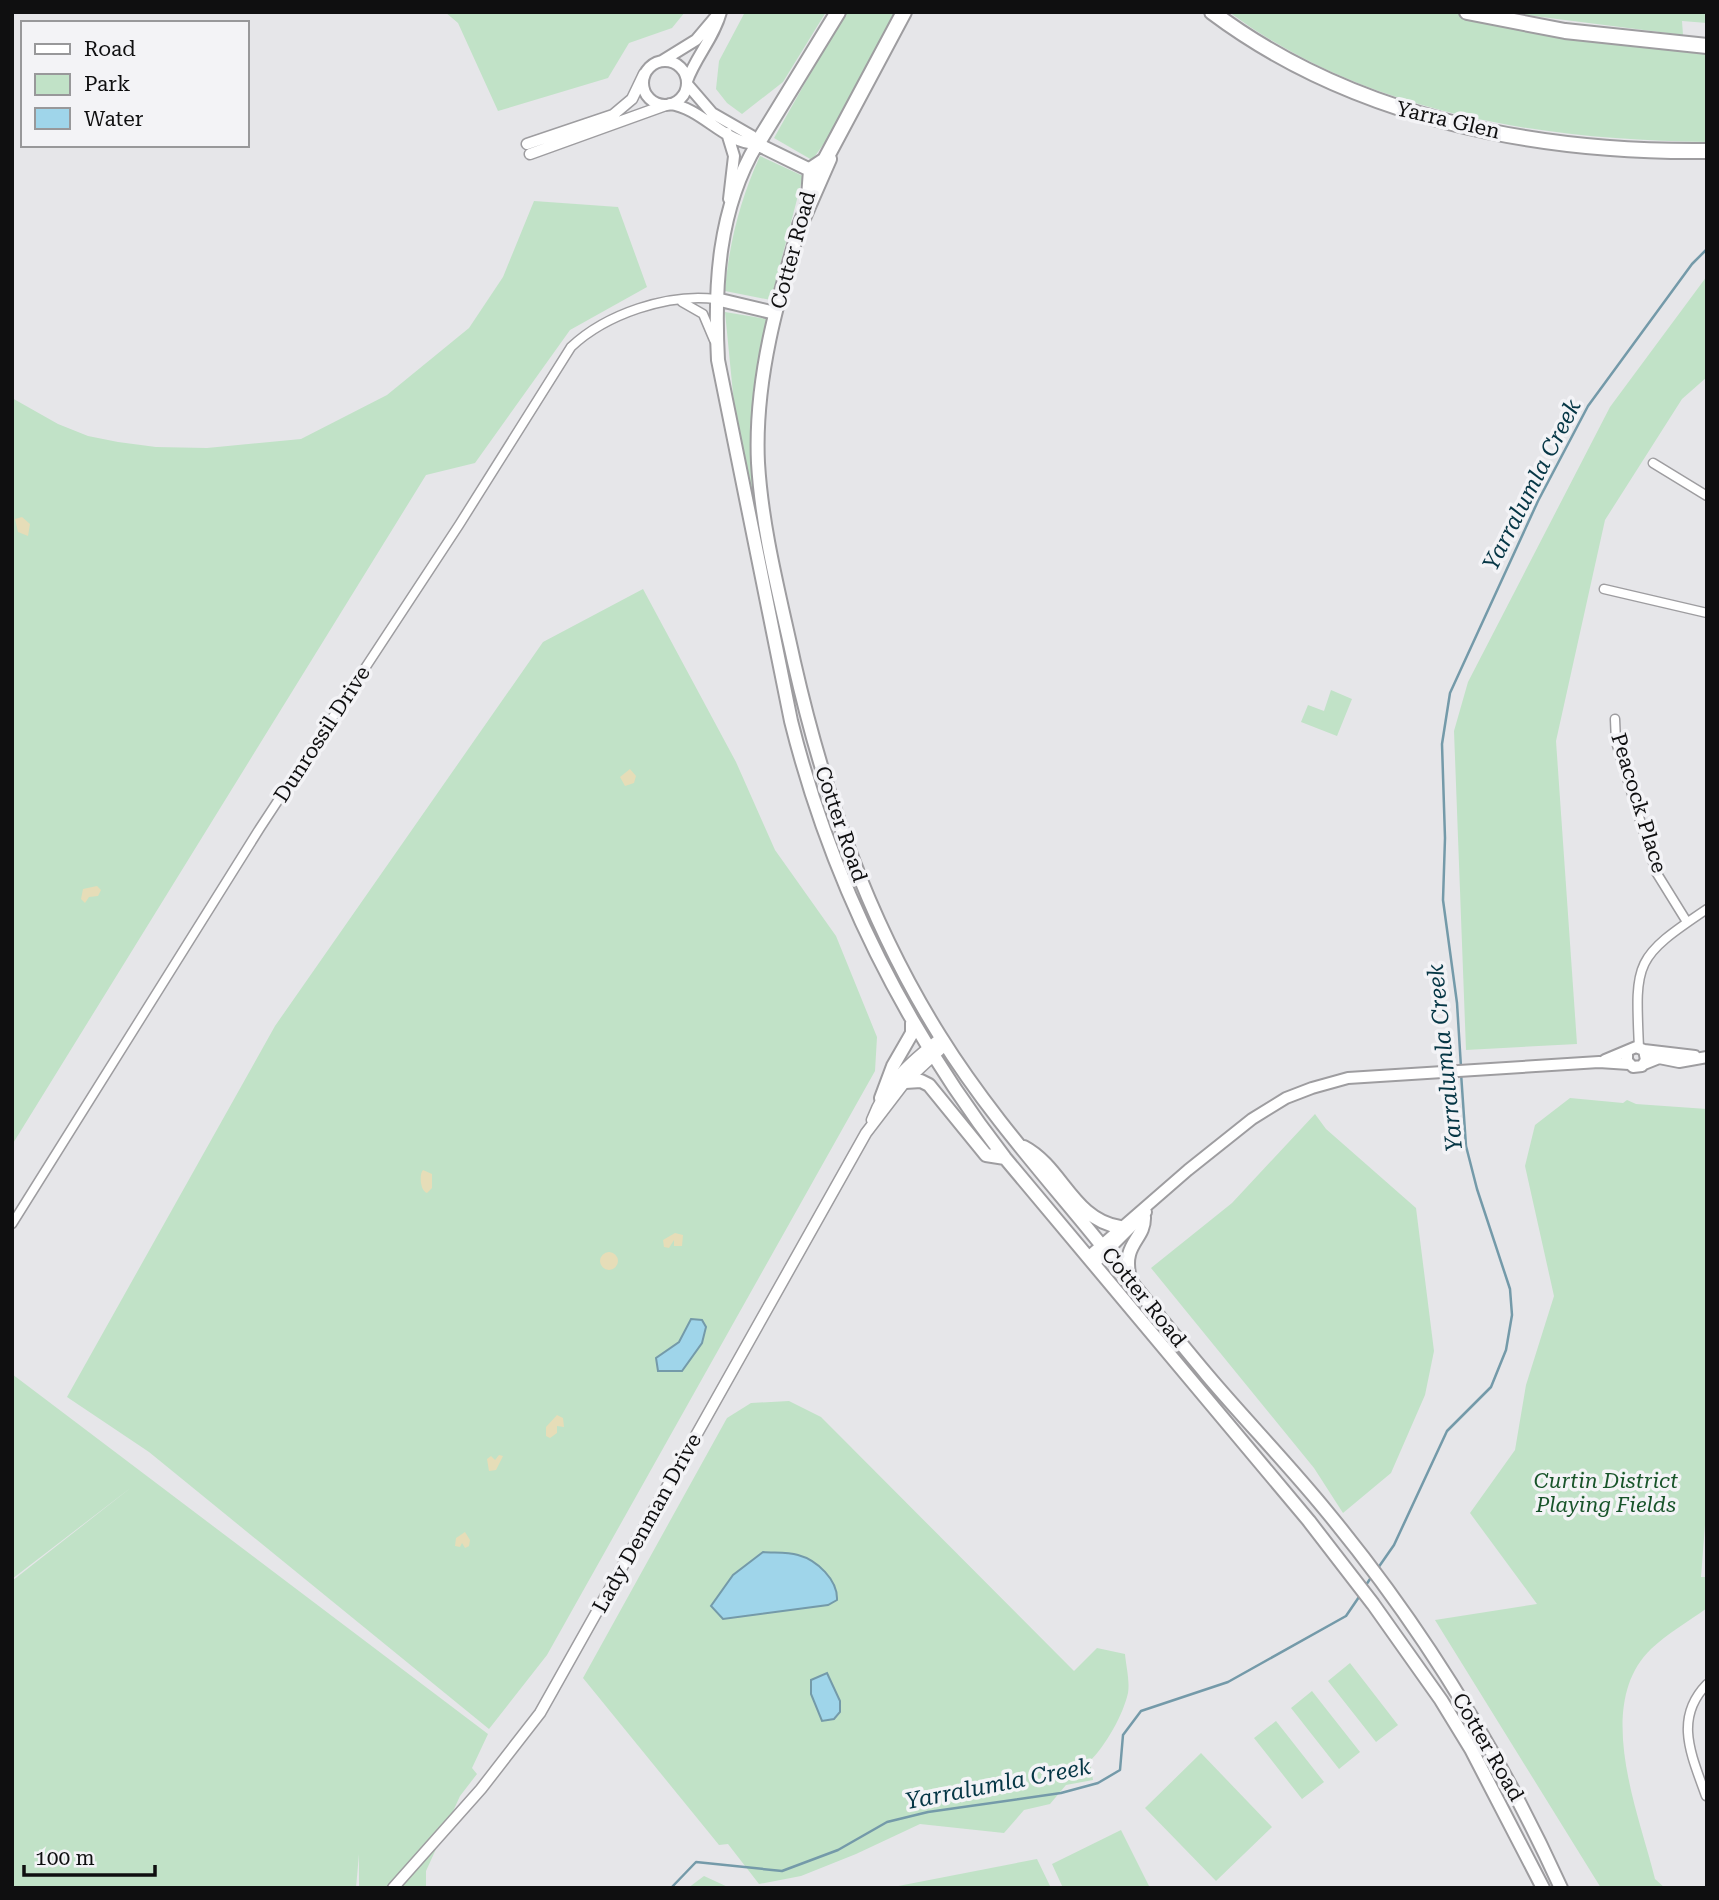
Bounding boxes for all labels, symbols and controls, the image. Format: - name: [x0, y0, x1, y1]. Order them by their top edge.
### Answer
- legend: [21, 21, 248, 147]
- text: Road: [84, 37, 136, 61]
- text: Park: [84, 72, 130, 96]
- street label: Yarra Glen: [1394, 96, 1503, 144]
- text: Water: [84, 107, 144, 131]
- street label: Cotter Road: [766, 188, 820, 311]
- water label: Yarralumla Creek: [1477, 394, 1587, 575]
- street label: Dunrossil Drive: [269, 661, 375, 807]
- street label: Peacock Place: [1606, 730, 1672, 876]
- street label: Cotter Road: [810, 763, 872, 886]
- water label: Yarralumla Creek: [1422, 962, 1468, 1153]
- street label: Cotter Road: [1097, 1243, 1192, 1352]
- street label: Lady Denman Drive: [588, 1429, 706, 1617]
- park label: Curtin District Playing Fields: [1534, 1469, 1678, 1517]
- street label: Cotter Road: [1447, 1689, 1529, 1806]
- water label: Yarralumla Creek: [903, 1753, 1094, 1815]
- scale bar: [24, 1834, 156, 1878]
- text: 100 m: [35, 1846, 95, 1870]

